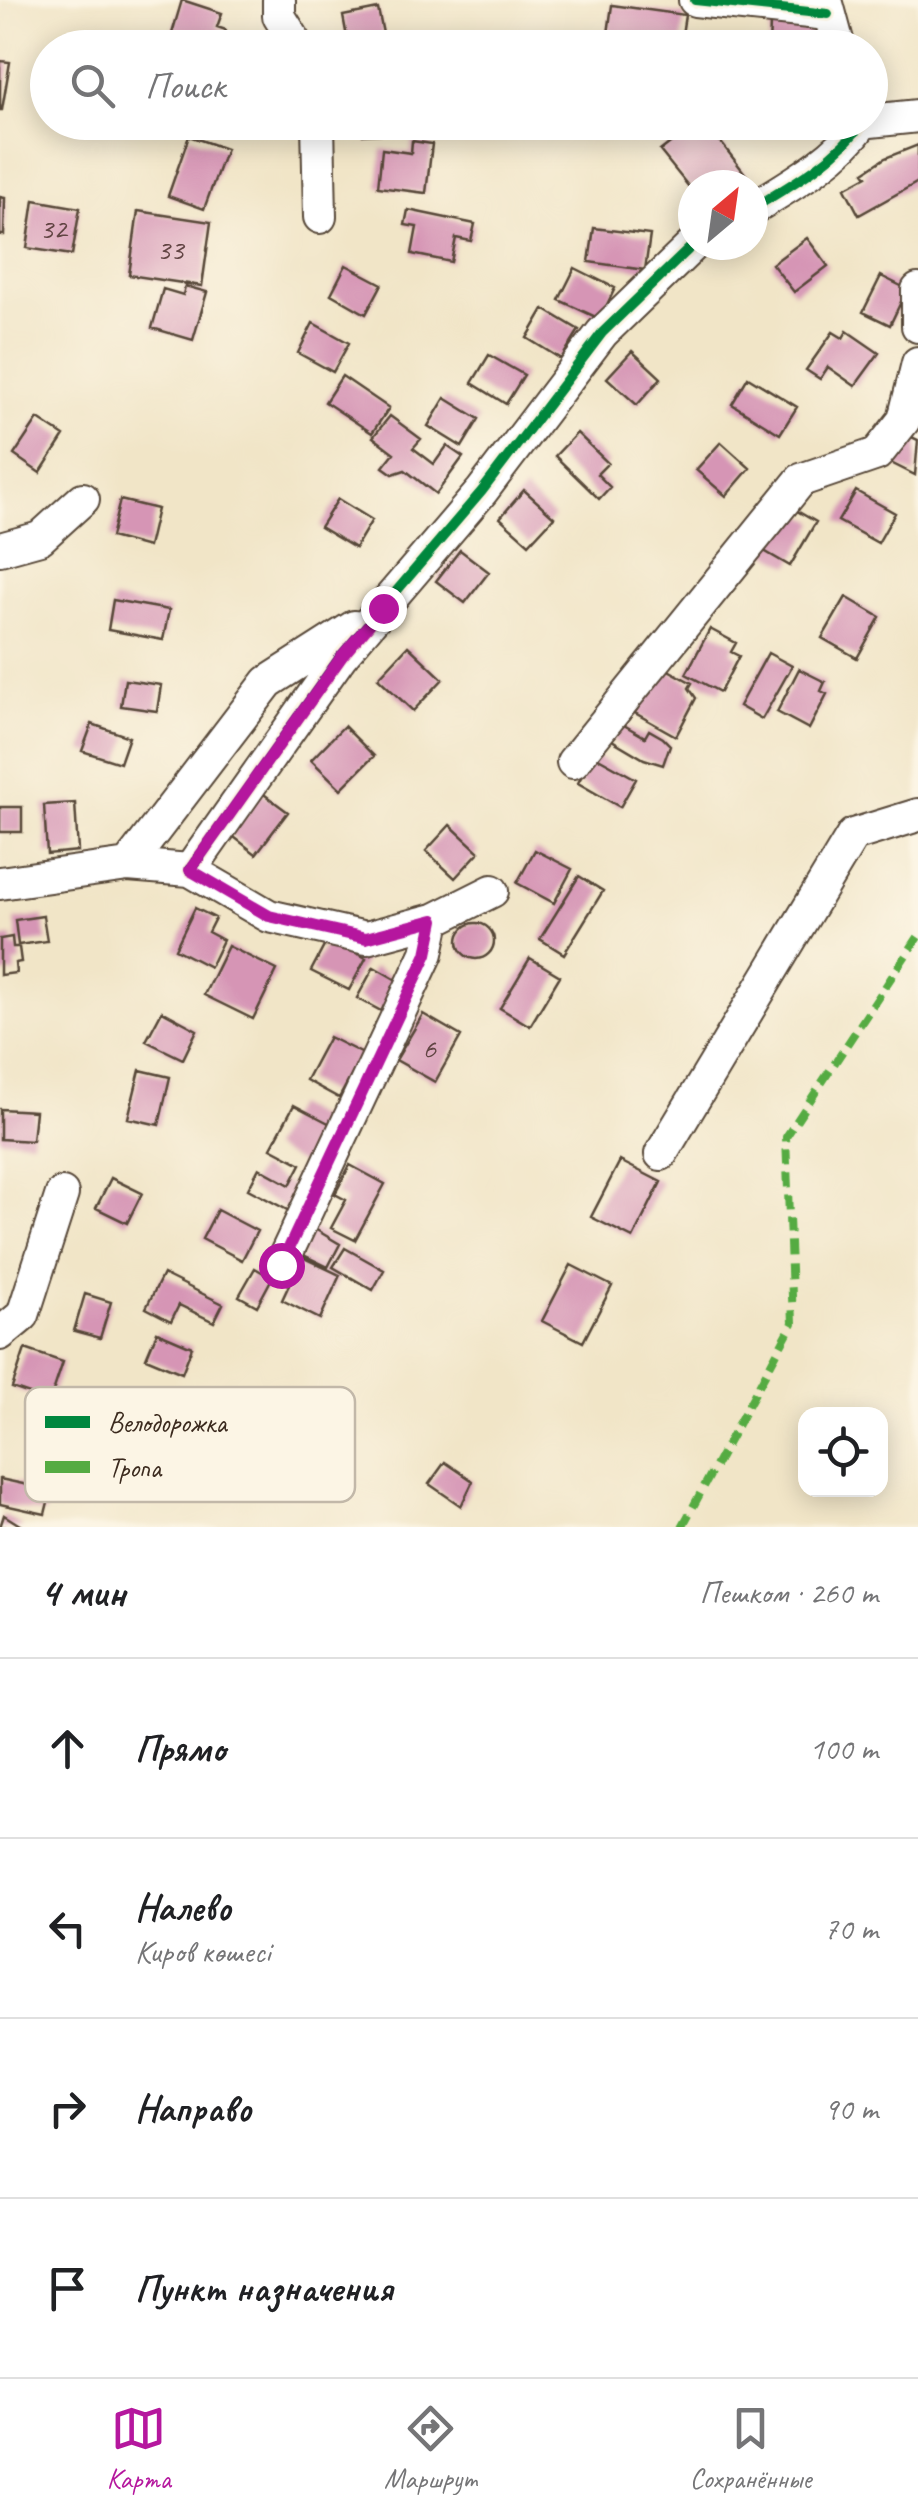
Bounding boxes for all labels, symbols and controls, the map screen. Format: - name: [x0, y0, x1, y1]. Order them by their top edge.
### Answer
- search box: [30, 30, 888, 140]
- icon: search: [65, 58, 120, 113]
- text: Поиск: [145, 62, 225, 109]
- north arrow: [678, 170, 768, 260]
- house number: 32: [40, 209, 69, 247]
- house number: 33: [157, 230, 186, 268]
- route end: [361, 586, 407, 632]
- house number: 6: [422, 1029, 437, 1067]
- route start: [259, 1243, 305, 1289]
- legend: [25, 1387, 355, 1502]
- text: Велодорожка: [108, 1405, 228, 1440]
- map controls: [798, 1407, 888, 1497]
- button: locate: [798, 1407, 888, 1497]
- text: Тропа: [108, 1450, 163, 1485]
- text: 4 мин: [40, 1566, 125, 1619]
- text: Пешком · 260 m: [699, 1572, 878, 1613]
- icon: ahead: [40, 1721, 95, 1776]
- text: Прямо: [135, 1725, 225, 1772]
- text: 100 m: [809, 1728, 878, 1769]
- text: Налево: [135, 1884, 231, 1931]
- icon: left: [40, 1901, 95, 1956]
- text: 70 m: [824, 1908, 878, 1949]
- text: Киров көшесі: [135, 1931, 271, 1972]
- icon: right: [40, 2081, 95, 2136]
- text: Направо: [135, 2085, 251, 2132]
- text: 90 m: [824, 2088, 878, 2129]
- icon: arrive: [40, 2261, 95, 2316]
- text: Пункт назначения: [135, 2265, 392, 2312]
- tab: Карта: [107, 2401, 171, 2496]
- tab: Маршрут: [384, 2401, 476, 2496]
- tab: Сохранённые: [690, 2401, 811, 2496]

